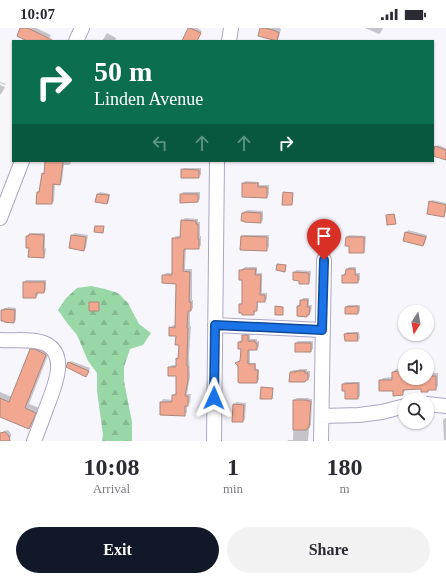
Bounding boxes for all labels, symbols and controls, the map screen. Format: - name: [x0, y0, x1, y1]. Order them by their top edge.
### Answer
- text: 10:07: [20, 6, 55, 22]
- icon: right: [28, 56, 80, 108]
- text: 50 m: [94, 56, 152, 87]
- text: Linden Avenue: [94, 89, 203, 109]
- icon: left: [149, 132, 171, 154]
- icon: ahead: [191, 132, 213, 154]
- icon: ahead: [233, 132, 255, 154]
- icon: right: [275, 132, 297, 154]
- pin: [307, 219, 341, 260]
- icon: arrive: [313, 225, 335, 247]
- north arrow: [398, 305, 434, 341]
- map controls: [398, 305, 434, 429]
- button: sound: [398, 349, 434, 385]
- position arrow: [193, 377, 235, 419]
- button: search: [398, 393, 434, 429]
- text: 10:08: [83, 454, 139, 480]
- text: 1: [227, 454, 239, 480]
- text: 180: [327, 454, 363, 480]
- text: Arrival: [93, 481, 130, 496]
- text: min: [223, 481, 243, 496]
- text: m: [339, 481, 350, 496]
- button: Exit: [16, 527, 219, 573]
- button: Share: [227, 527, 430, 573]

